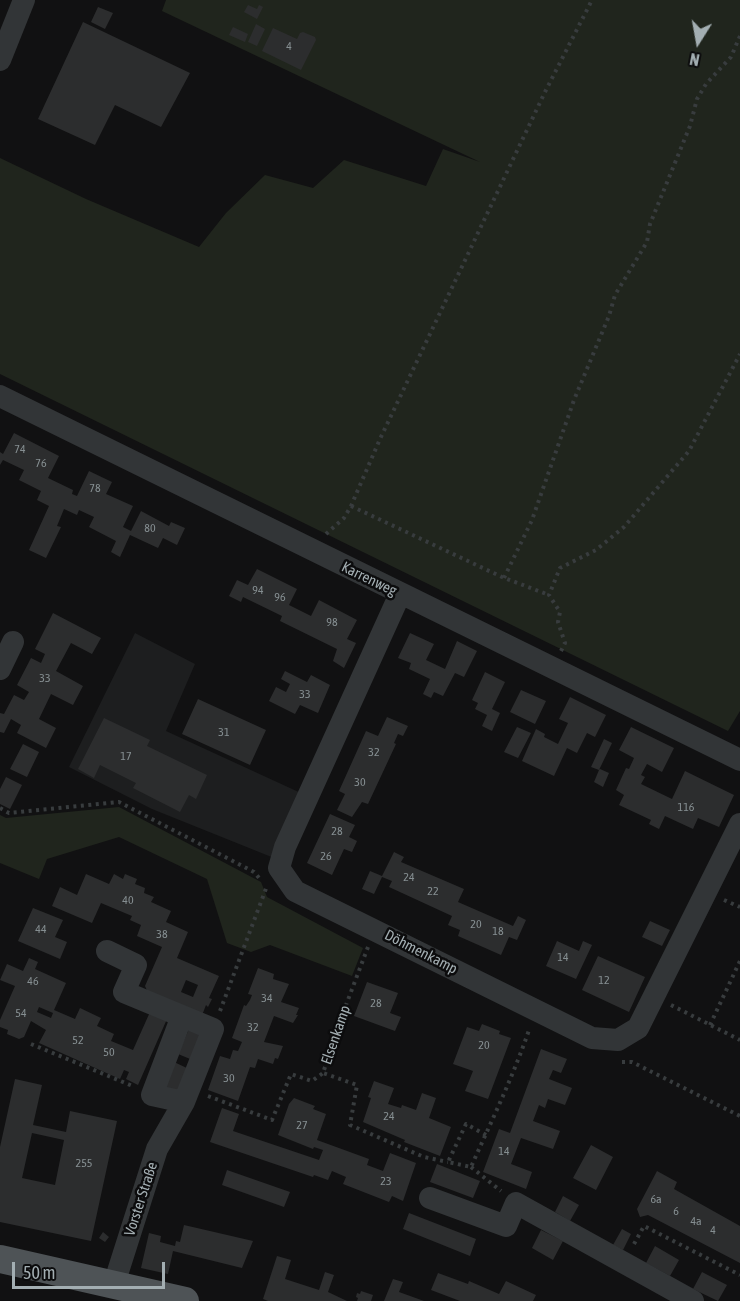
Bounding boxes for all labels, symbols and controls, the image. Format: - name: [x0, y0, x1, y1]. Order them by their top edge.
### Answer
- north arrow: [668, 12, 728, 72]
- house number: 4: [286, 39, 292, 53]
- text: N: [688, 50, 701, 69]
- house number: 74: [14, 442, 26, 456]
- house number: 76: [35, 456, 47, 470]
- house number: 78: [89, 481, 101, 495]
- house number: 80: [144, 521, 156, 535]
- street label: Karrenweg: [339, 558, 399, 600]
- house number: 94: [252, 583, 264, 597]
- house number: 96: [274, 590, 286, 604]
- house number: 98: [326, 615, 338, 629]
- house number: 33: [39, 671, 51, 685]
- house number: 33: [299, 687, 311, 701]
- house number: 31: [218, 725, 230, 739]
- house number: 32: [368, 745, 380, 759]
- house number: 17: [120, 749, 132, 763]
- house number: 30: [354, 775, 366, 789]
- house number: 116: [678, 800, 694, 814]
- house number: 28: [331, 824, 343, 838]
- house number: 26: [320, 849, 332, 863]
- house number: 24: [403, 870, 415, 884]
- house number: 22: [427, 884, 439, 898]
- house number: 40: [122, 893, 134, 907]
- house number: 20: [470, 917, 482, 931]
- house number: 44: [35, 922, 47, 936]
- house number: 18: [492, 924, 504, 938]
- street label: Döhmenkamp: [382, 926, 460, 978]
- house number: 38: [156, 927, 168, 941]
- house number: 14: [557, 950, 569, 964]
- house number: 12: [598, 973, 610, 987]
- house number: 46: [27, 974, 39, 988]
- house number: 34: [261, 991, 273, 1005]
- house number: 28: [370, 996, 382, 1010]
- street label: Elsenkamp: [318, 1003, 354, 1067]
- house number: 54: [15, 1006, 27, 1020]
- house number: 32: [247, 1020, 259, 1034]
- house number: 52: [72, 1033, 84, 1047]
- house number: 20: [478, 1038, 490, 1052]
- house number: 50: [103, 1045, 115, 1059]
- house number: 30: [223, 1071, 235, 1085]
- house number: 24: [383, 1109, 395, 1123]
- house number: 27: [296, 1118, 308, 1132]
- house number: 14: [498, 1144, 510, 1158]
- house number: 255: [76, 1156, 92, 1170]
- street label: Vorster Straße: [121, 1160, 161, 1238]
- house number: 23: [380, 1174, 392, 1188]
- house number: 6a: [650, 1192, 662, 1206]
- house number: 6: [673, 1204, 679, 1218]
- house number: 4a: [690, 1214, 702, 1228]
- house number: 4: [710, 1223, 716, 1237]
- scale bar: [15, 1250, 168, 1288]
- text: 50 m: [23, 1262, 55, 1283]

